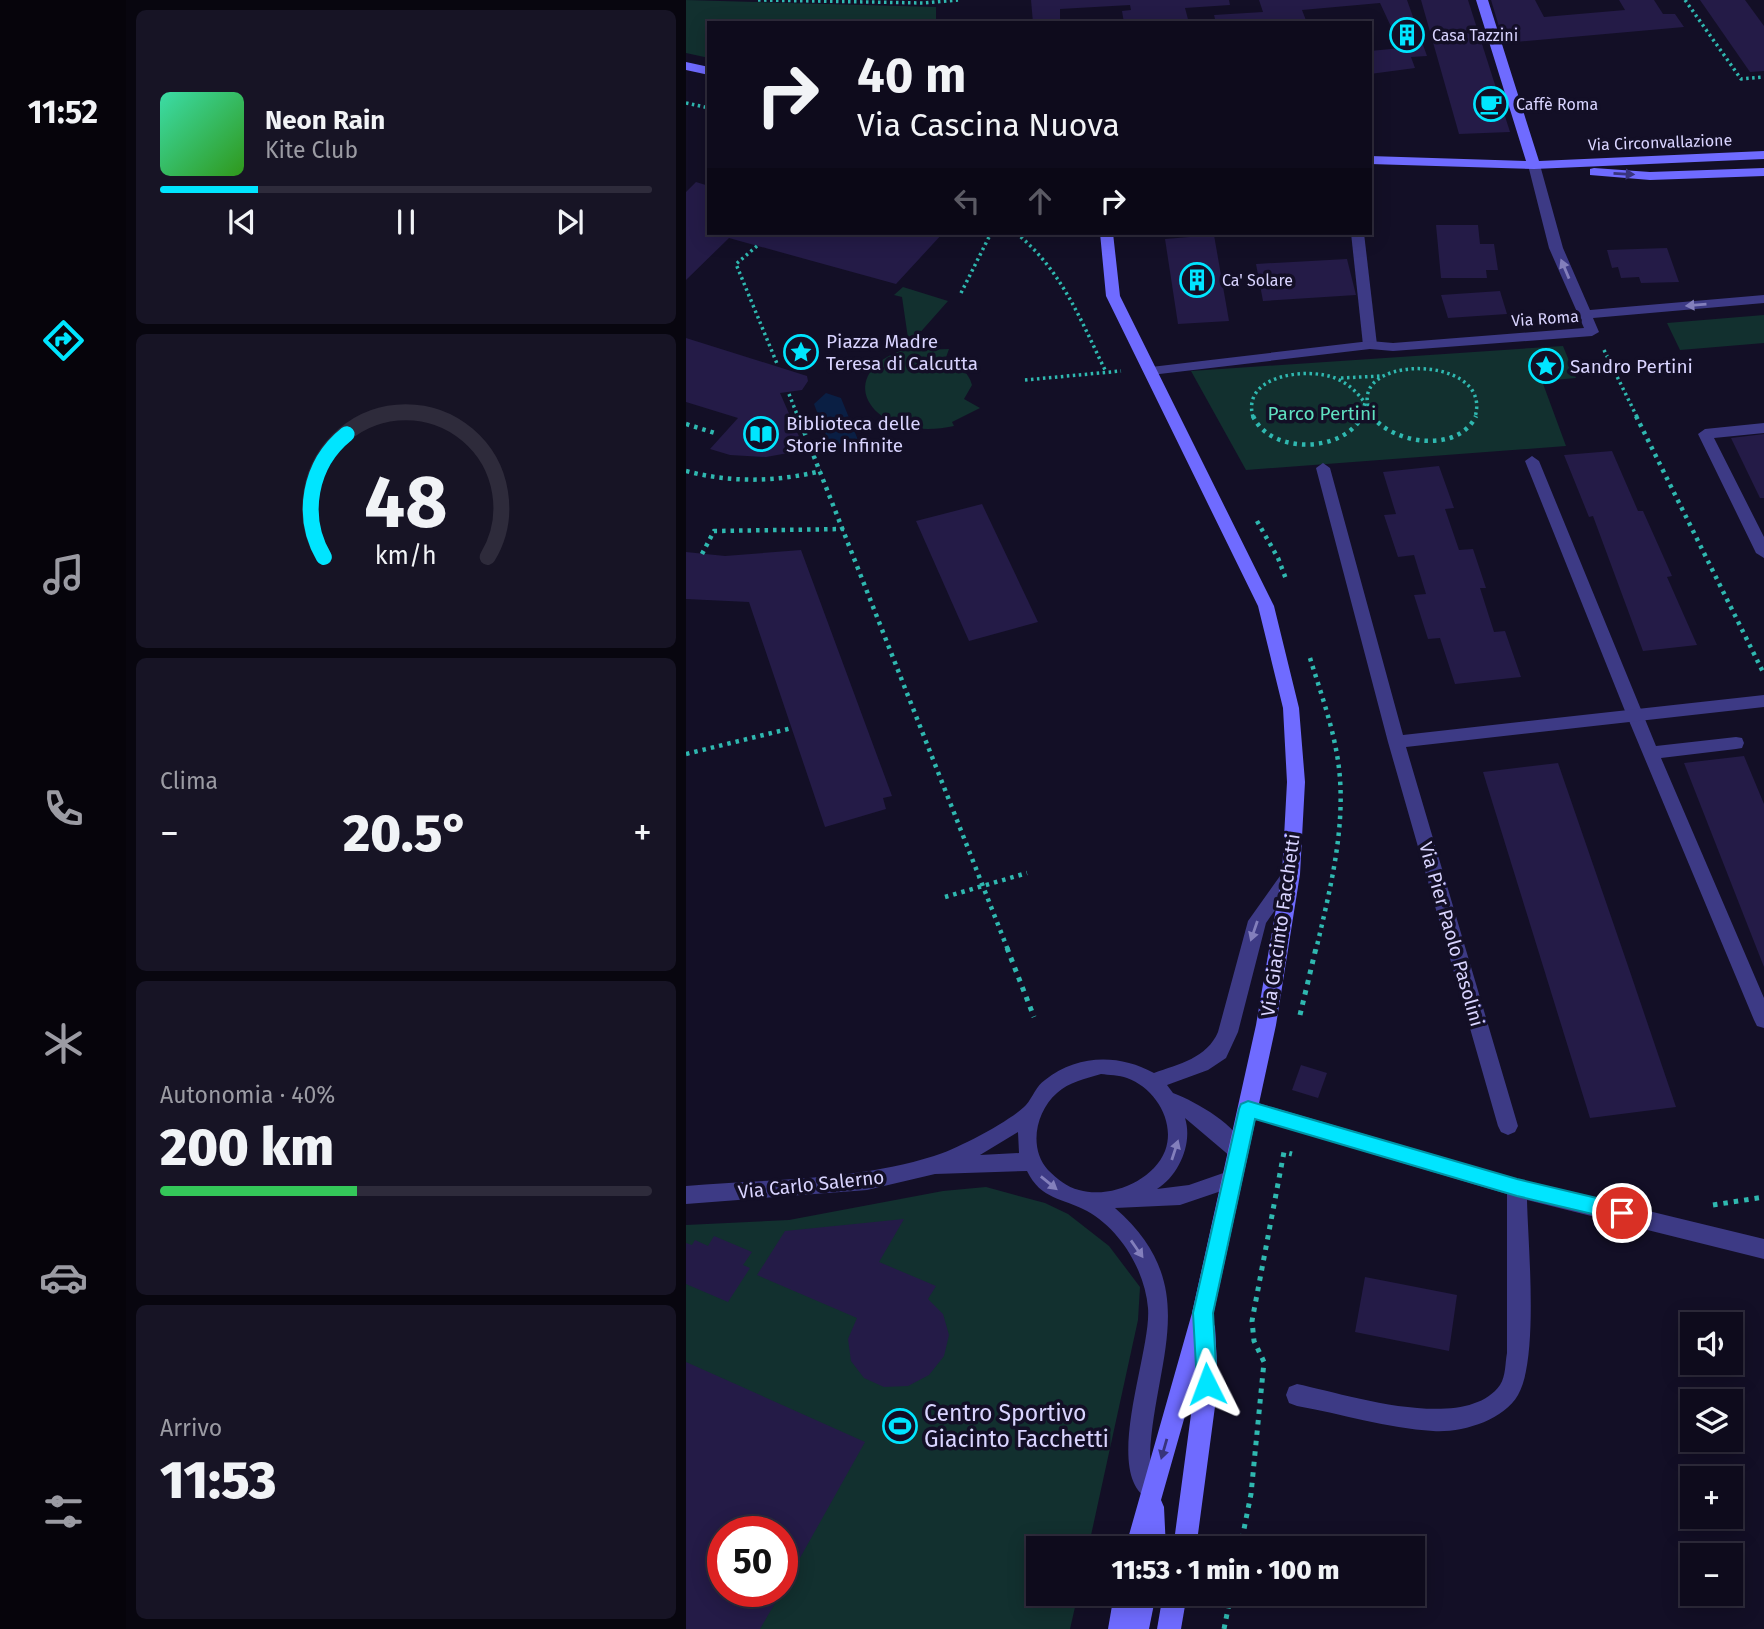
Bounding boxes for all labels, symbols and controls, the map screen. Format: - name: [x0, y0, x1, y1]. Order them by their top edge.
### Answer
- building icon: Casa Tazzini: [1388, 16, 1426, 54]
- place label: Casa Tazzini: [1432, 26, 1518, 45]
- text: 40 m: [857, 46, 966, 105]
- icon: right: [742, 49, 833, 140]
- cafe icon: Caffè Roma: [1472, 85, 1510, 123]
- text: 11:52: [28, 93, 98, 131]
- place label: Caffè Roma: [1516, 95, 1598, 114]
- text: Neon Rain: [265, 105, 385, 136]
- text: Via Cascina Nuova: [857, 106, 1120, 144]
- street label: Via Circonvallazione: [1587, 130, 1733, 155]
- text: Kite Club: [265, 136, 358, 164]
- one-way arrow: [1613, 169, 1635, 180]
- icon: left: [948, 182, 986, 220]
- icon: ahead: [1021, 182, 1059, 220]
- icon: right: [1094, 182, 1132, 220]
- icon: previous: [223, 203, 261, 241]
- icon: pause: [387, 203, 425, 241]
- icon: next: [551, 203, 589, 241]
- one-way arrow: [1559, 259, 1570, 280]
- building icon: Ca' Solare: [1178, 261, 1216, 299]
- place label: Ca' Solare: [1222, 271, 1293, 290]
- one-way arrow: [1685, 300, 1707, 311]
- street label: Via Roma: [1511, 307, 1579, 330]
- icon: directions: [39, 316, 88, 365]
- place label: Piazza Madre Teresa di Calcutta: [826, 330, 978, 375]
- place icon: Piazza Madre Teresa di Calcutta: [782, 333, 820, 371]
- place icon: Sandro Pertini: [1527, 347, 1565, 385]
- place label: Sandro Pertini: [1570, 355, 1693, 378]
- park label: Parco Pertini: [1268, 402, 1376, 425]
- place label: Biblioteca delle Storie Infinite: [786, 412, 921, 457]
- library icon: Biblioteca delle Storie Infinite: [742, 415, 780, 453]
- text: 48: [364, 459, 448, 546]
- text: km/h: [375, 540, 437, 570]
- icon: music: [39, 550, 88, 599]
- text: Clima: [160, 767, 218, 795]
- icon: phone: [39, 784, 88, 833]
- text: 20.5°: [343, 802, 469, 865]
- text: −: [160, 810, 179, 856]
- text: +: [633, 810, 652, 856]
- street label: Via Giacinto Facchetti: [1256, 832, 1305, 1018]
- street label: Via Pier Paolo Pasolini: [1414, 839, 1489, 1029]
- one-way arrow: [1248, 920, 1259, 941]
- icon: climate: [39, 1019, 88, 1068]
- text: Autonomia · 40%: [160, 1081, 335, 1109]
- text: 200 km: [160, 1116, 334, 1179]
- one-way arrow: [1170, 1139, 1181, 1160]
- street label: Via Carlo Salerno: [737, 1165, 885, 1204]
- one-way arrow: [1039, 1176, 1057, 1191]
- pin: [1592, 1183, 1652, 1243]
- icon: arrive: [1603, 1194, 1641, 1232]
- one-way arrow: [1130, 1240, 1144, 1258]
- icon: car: [39, 1253, 88, 1302]
- map controls: [1680, 1312, 1743, 1606]
- button: sound: [1680, 1312, 1743, 1375]
- position arrow: [1170, 1347, 1244, 1421]
- button: layers: [1680, 1389, 1743, 1452]
- place label: Centro Sportivo Giacinto Facchetti: [924, 1399, 1109, 1453]
- sports icon: Centro Sportivo Giacinto Facchetti: [881, 1407, 919, 1445]
- text: Arrivo: [160, 1414, 222, 1442]
- one-way arrow: [1158, 1439, 1169, 1461]
- text: 11:53: [160, 1449, 276, 1512]
- button: +: [1680, 1466, 1743, 1529]
- icon: filters: [39, 1487, 88, 1536]
- speed limit sign: 50: [707, 1516, 798, 1607]
- button: −: [1680, 1543, 1743, 1606]
- text: 11:53 · 1 min · 100 m: [1112, 1555, 1339, 1586]

